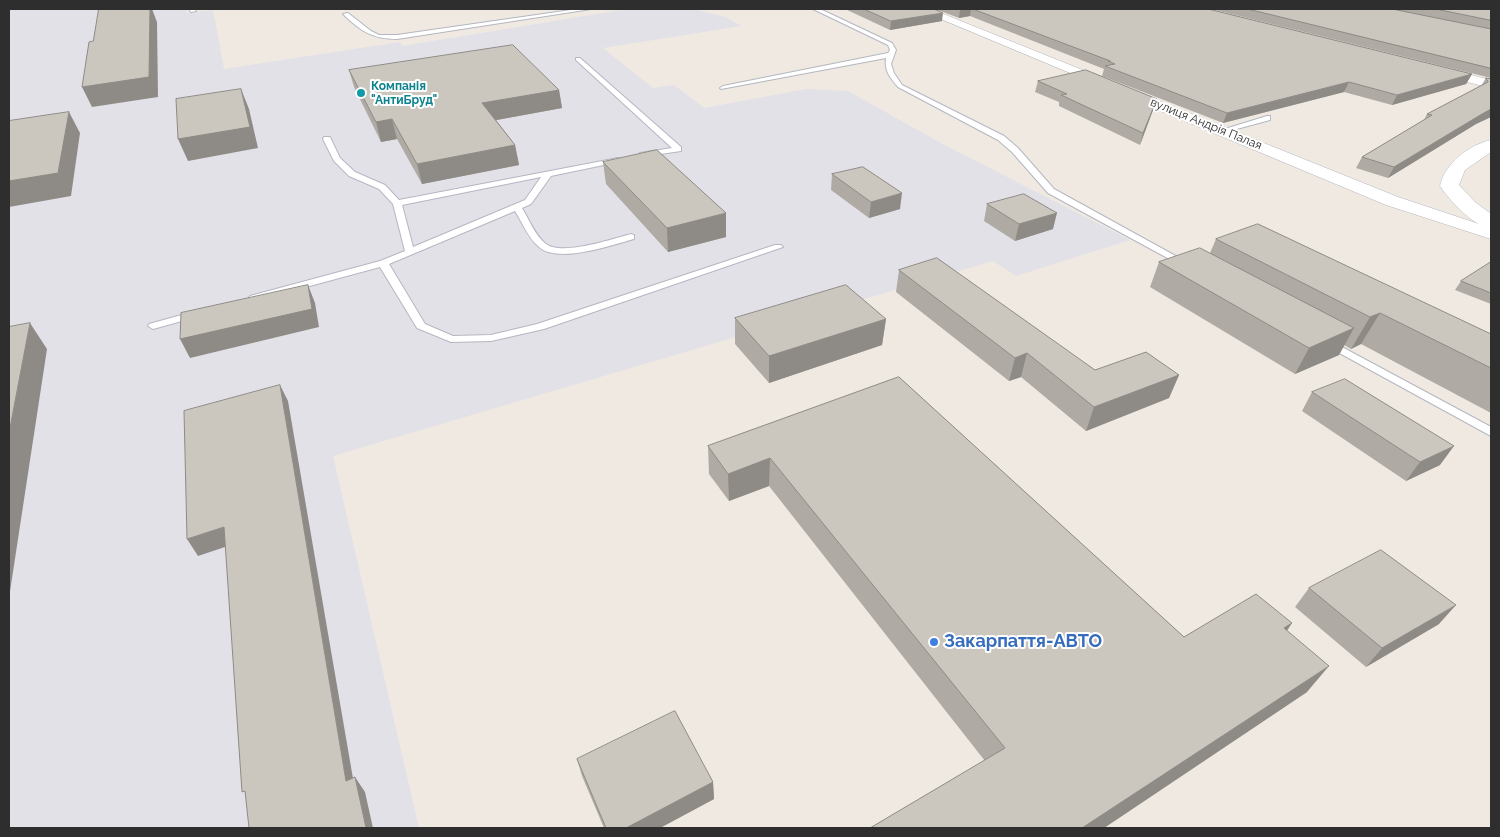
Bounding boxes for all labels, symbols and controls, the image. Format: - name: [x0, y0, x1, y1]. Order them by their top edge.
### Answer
- place label: Компанія "АнтиБруд": [371, 79, 437, 107]
- marker: Компанія "АнтиБруд": [355, 87, 367, 99]
- street label: вулиця Андрія Палая: [1148, 95, 1264, 153]
- place label: Закарпаття-АВТО: [944, 631, 1102, 653]
- marker: Закарпаття-АВТО: [928, 636, 940, 648]

